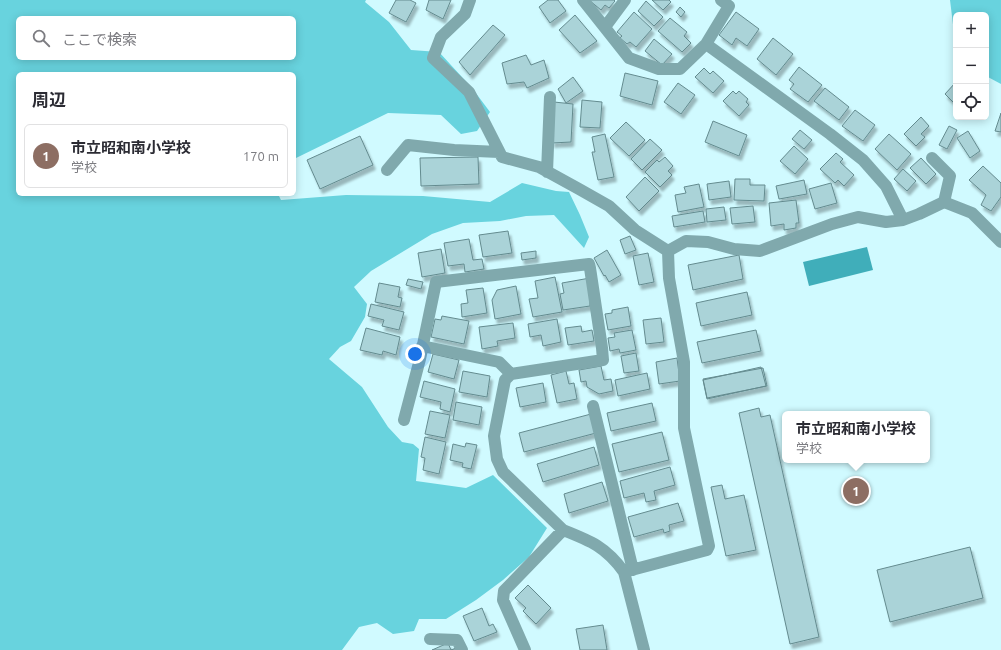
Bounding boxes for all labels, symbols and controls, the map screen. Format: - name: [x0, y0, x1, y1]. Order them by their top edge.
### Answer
- map controls: [953, 12, 989, 120]
- button: +: [953, 12, 989, 48]
- search box: [16, 16, 296, 60]
- icon: search: [30, 27, 52, 49]
- text: ここで検索: [62, 31, 137, 48]
- button: −: [953, 48, 989, 84]
- button: locate: [953, 84, 989, 120]
- text: 周辺: [32, 90, 66, 109]
- text: 市立昭和南小学校: [71, 139, 191, 156]
- text: 1: [42, 149, 50, 163]
- text: 170 m: [243, 149, 279, 163]
- text: 学校: [71, 160, 97, 174]
- your location: [405, 344, 425, 364]
- popup: [782, 411, 930, 463]
- text: 市立昭和南小学校: [796, 420, 916, 437]
- text: 学校: [796, 441, 822, 455]
- pin: 1: [843, 476, 869, 506]

